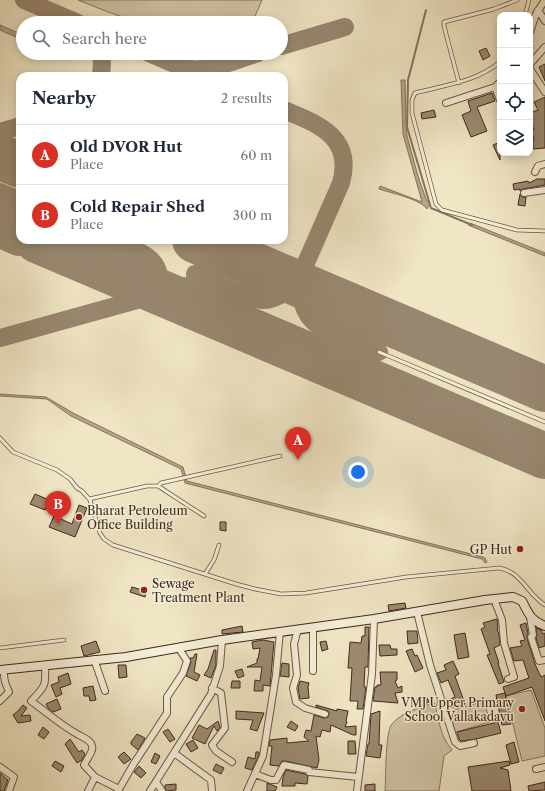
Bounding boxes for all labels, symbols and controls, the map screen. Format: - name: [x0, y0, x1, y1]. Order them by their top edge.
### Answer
- map controls: [497, 12, 533, 156]
- button: +: [497, 12, 533, 48]
- search box: [16, 16, 288, 60]
- icon: search: [30, 27, 52, 49]
- text: Search here: [62, 29, 147, 48]
- button: −: [497, 48, 533, 84]
- button: locate: [497, 84, 533, 120]
- text: Nearby: [32, 88, 96, 108]
- text: 2 results: [221, 90, 272, 106]
- button: layers: [497, 120, 533, 156]
- text: Old DVOR Hut: [70, 137, 182, 156]
- text: A: [40, 147, 50, 163]
- text: 60 m: [241, 147, 272, 163]
- text: Place: [70, 156, 103, 172]
- text: Cold Repair Shed: [70, 197, 205, 216]
- text: B: [40, 207, 50, 223]
- text: 300 m: [233, 207, 272, 223]
- text: Place: [70, 216, 103, 232]
- pin: A: [285, 427, 311, 460]
- your location: [348, 462, 368, 482]
- pin: B: [45, 491, 71, 524]
- place label: Bharat Petroleum Office Building: [87, 503, 188, 532]
- marker: Bharat Petroleum Office Building: [74, 512, 84, 522]
- place label: GP Hut: [470, 542, 513, 557]
- marker: GP Hut: [515, 544, 525, 554]
- place label: Sewage Treatment Plant: [152, 576, 246, 605]
- marker: Sewage Treatment Plant: [139, 585, 149, 595]
- place label: VMJ Upper Primary School Vallakadavu: [400, 695, 515, 724]
- marker: VMJ Upper Primary School Vallakadavu: [517, 704, 527, 714]

